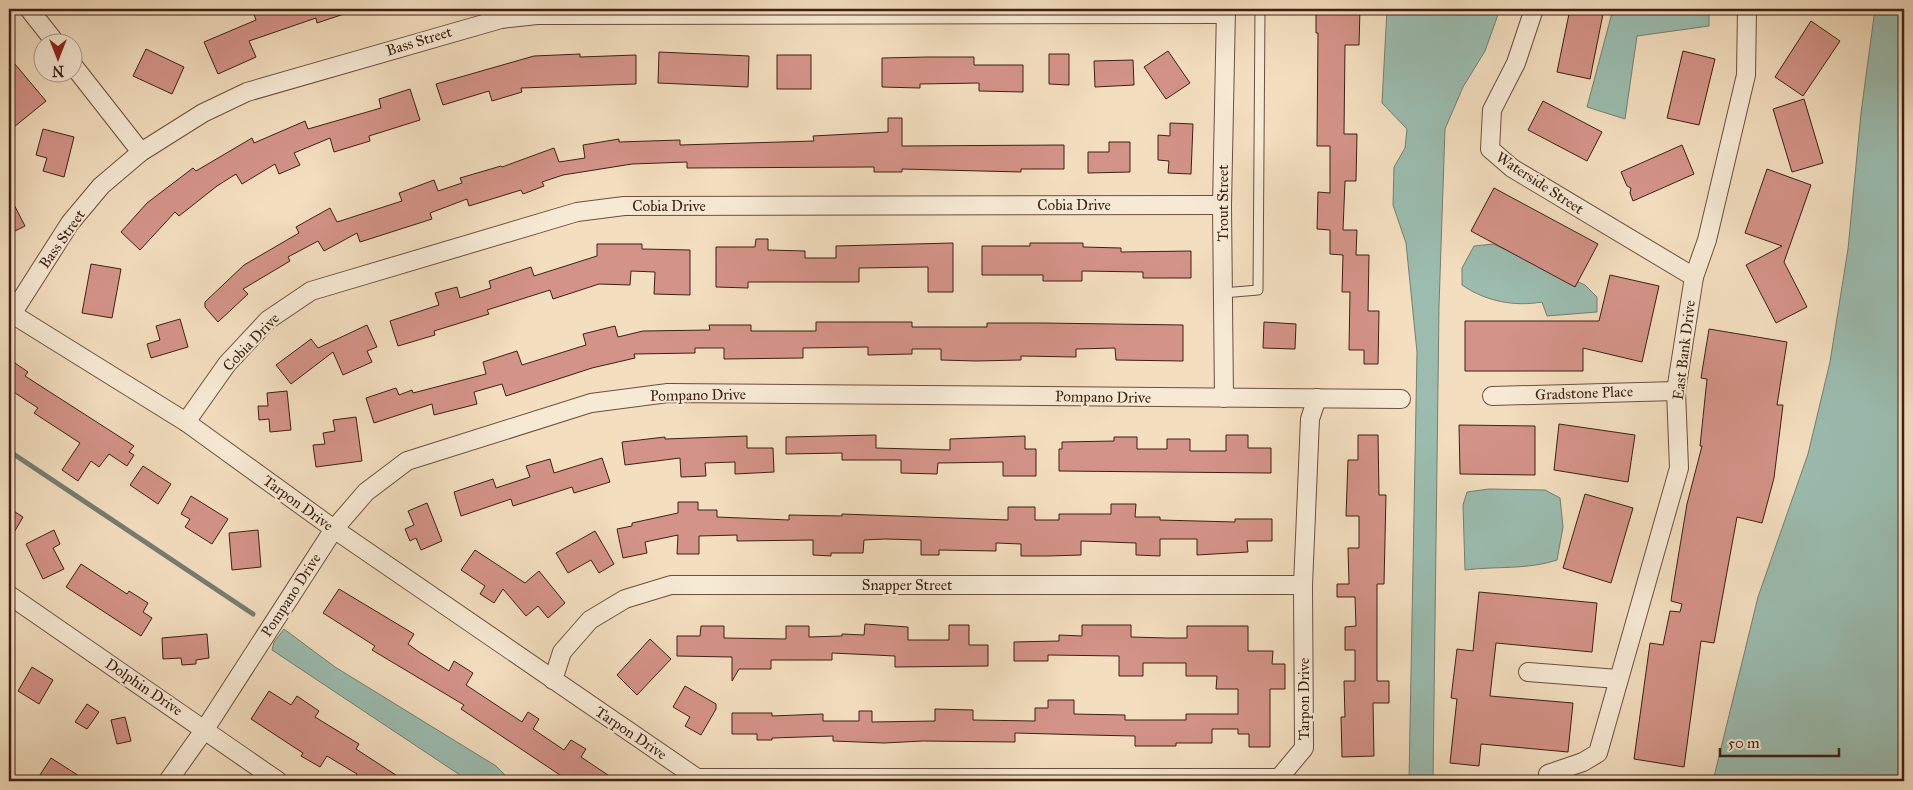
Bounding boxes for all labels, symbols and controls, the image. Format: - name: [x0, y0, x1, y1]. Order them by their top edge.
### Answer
- street label: Bass Street: [384, 22, 455, 60]
- north arrow: [32, 32, 82, 82]
- text: N: [52, 62, 64, 79]
- street label: Waterside Street: [1493, 148, 1588, 218]
- street label: Trout Street: [1214, 164, 1232, 241]
- street label: Cobia Drive: [1037, 196, 1111, 214]
- street label: Cobia Drive: [632, 197, 706, 215]
- street label: Bass Street: [35, 206, 89, 272]
- street label: East Bank Drive: [1669, 299, 1699, 401]
- street label: Cobia Drive: [219, 309, 283, 375]
- street label: Gradstone Place: [1535, 382, 1633, 404]
- street label: Pompano Drive: [650, 385, 746, 405]
- street label: Pompano Drive: [1055, 387, 1151, 407]
- street label: Tarpon Drive: [259, 471, 337, 535]
- street label: Pompano Drive: [257, 550, 325, 640]
- street label: Snapper Street: [862, 576, 953, 594]
- street label: Dolphin Drive: [102, 655, 186, 719]
- street label: Tarpon Drive: [1295, 658, 1313, 740]
- street label: Tarpon Drive: [592, 702, 670, 764]
- scale bar: [1720, 725, 1839, 757]
- text: 50 m: [1728, 734, 1760, 752]

